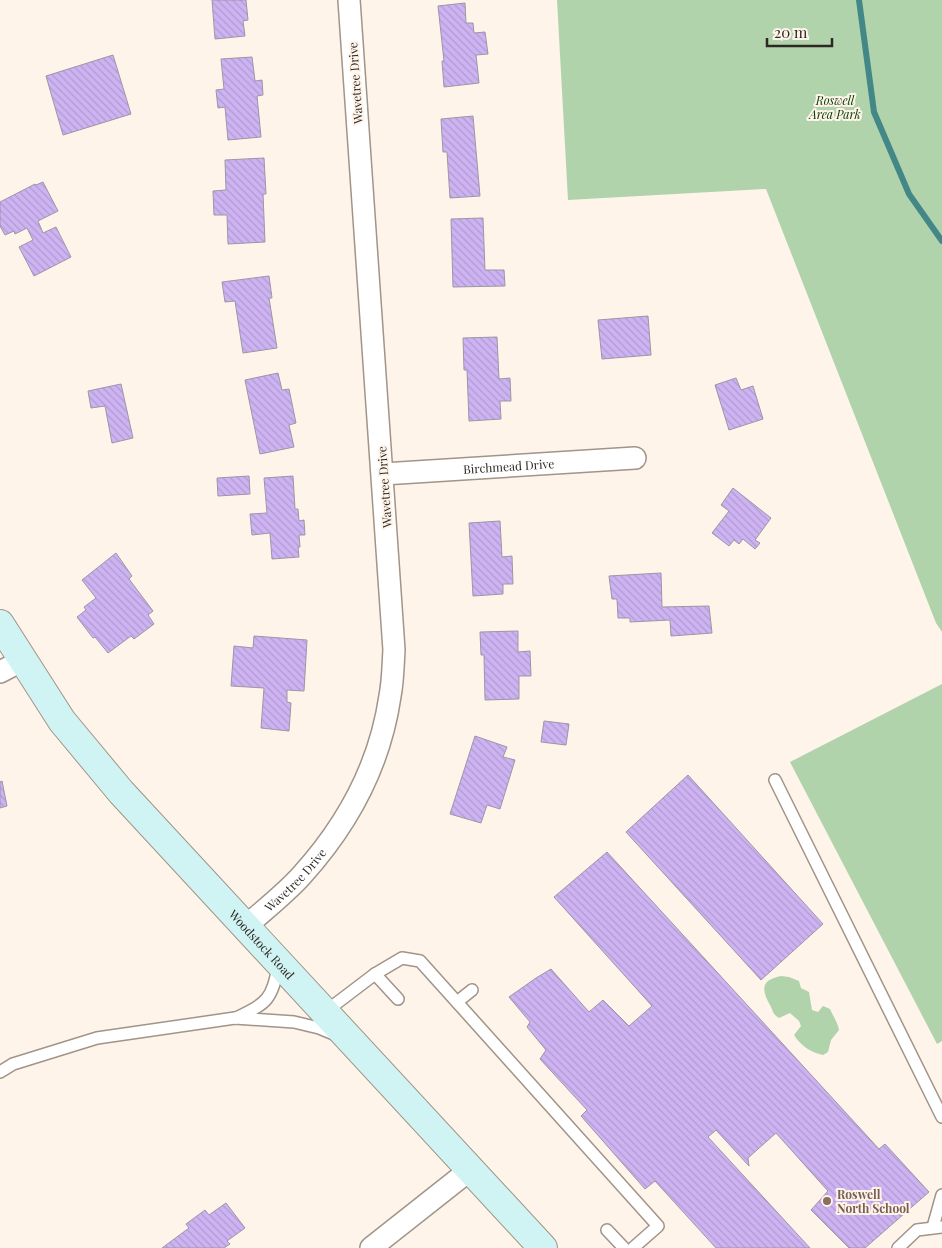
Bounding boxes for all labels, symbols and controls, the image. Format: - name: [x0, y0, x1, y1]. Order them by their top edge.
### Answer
- scale bar: [767, 15, 832, 47]
- text: 20 m: [774, 22, 808, 42]
- street label: Wavetree Drive: [344, 42, 366, 125]
- park label: Roswell Area Park: [807, 92, 861, 122]
- street label: Wavetree Drive: [373, 446, 395, 529]
- street label: Birchmead Drive: [463, 455, 555, 477]
- street label: Wavetree Drive: [260, 845, 329, 915]
- street label: Woodstock Road: [225, 905, 298, 982]
- place label: Roswell North School: [837, 1186, 910, 1216]
- marker: Roswell North School: [821, 1195, 833, 1207]

